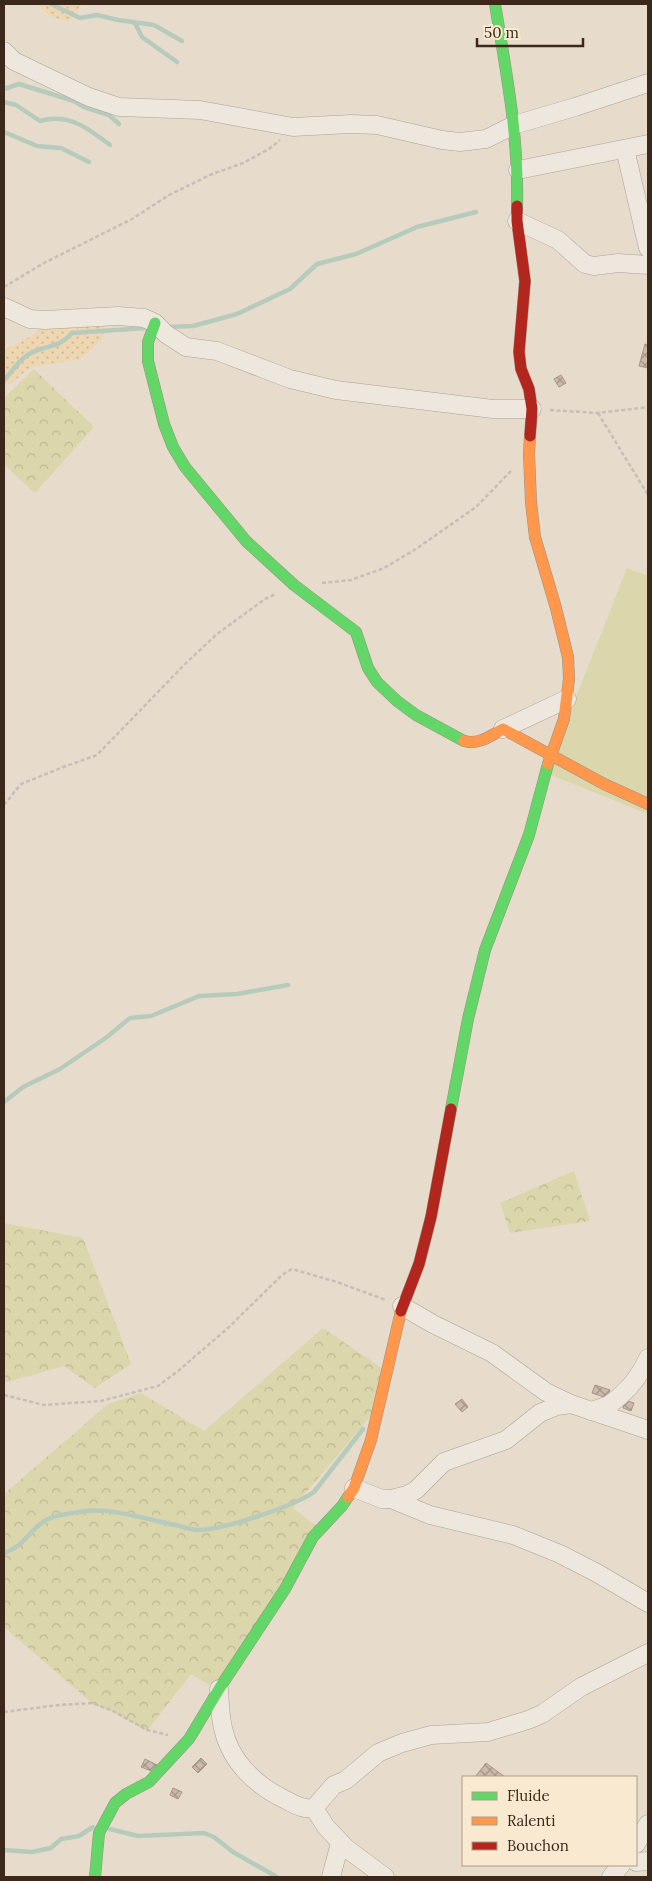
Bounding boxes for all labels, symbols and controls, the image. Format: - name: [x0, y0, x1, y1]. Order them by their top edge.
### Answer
- scale bar: [477, 15, 583, 47]
- text: 50 m: [484, 23, 519, 42]
- legend: [462, 1776, 637, 1866]
- text: Fluide: [507, 1786, 550, 1805]
- text: Ralenti: [507, 1811, 555, 1830]
- text: Bouchon: [507, 1836, 569, 1855]

